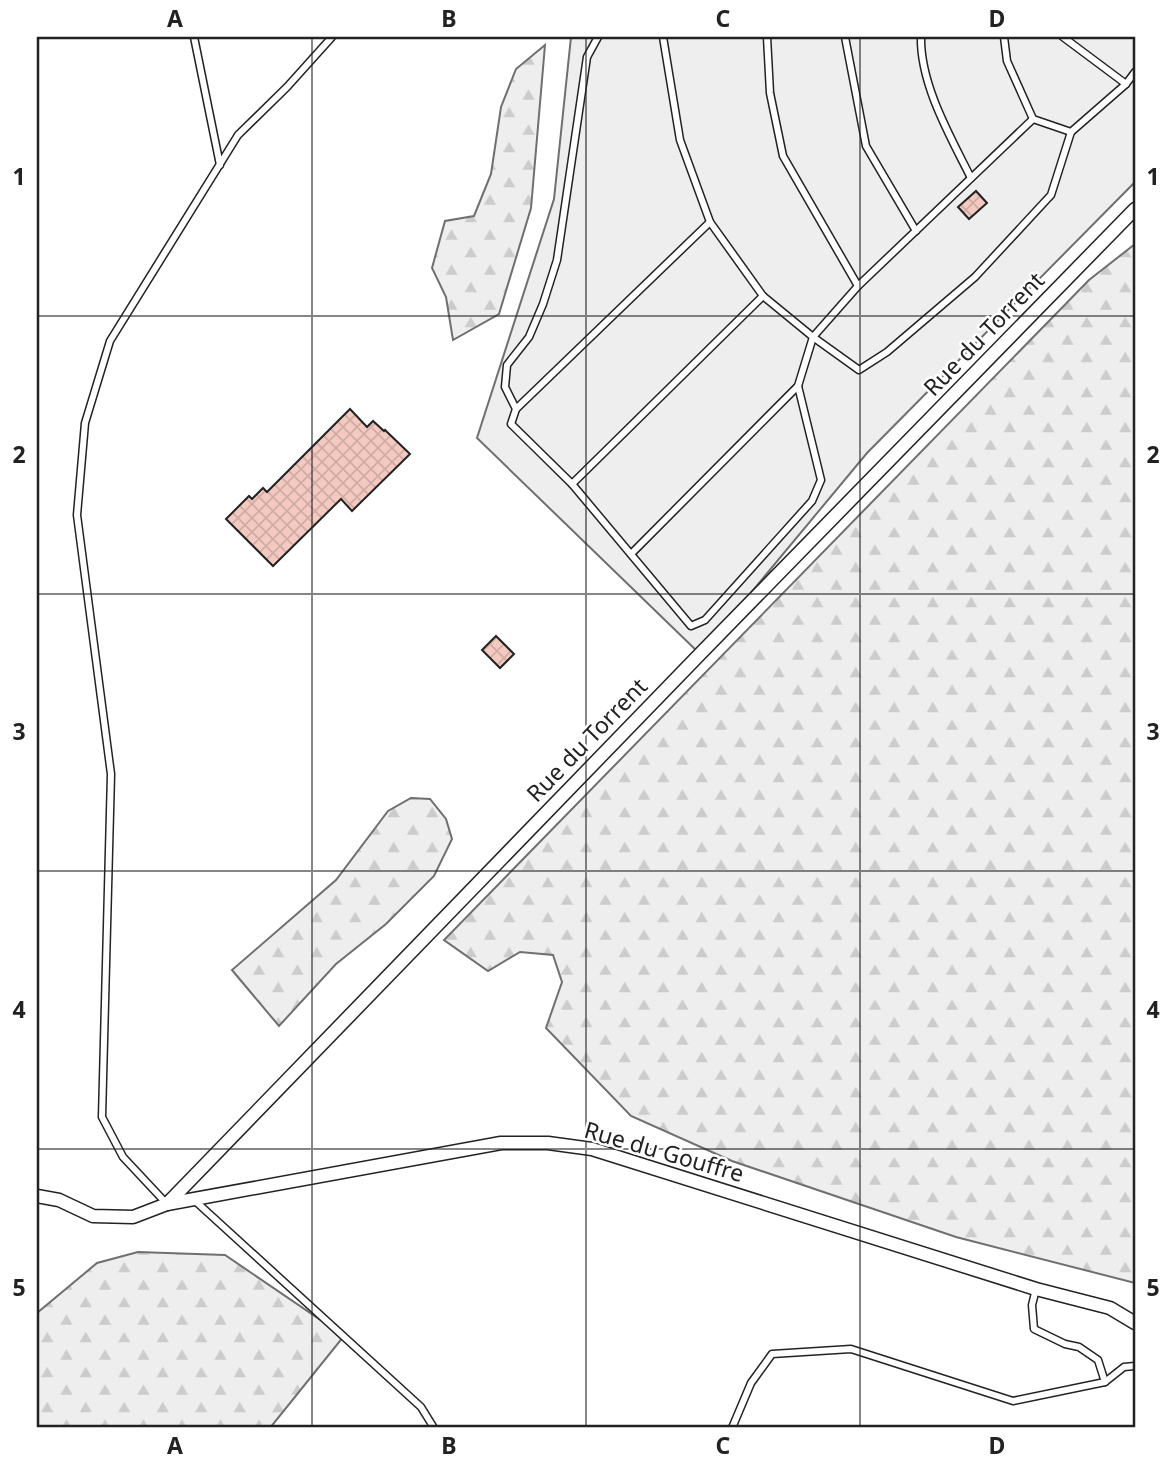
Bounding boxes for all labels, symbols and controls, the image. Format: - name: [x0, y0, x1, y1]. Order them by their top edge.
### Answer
- text: A: [167, 2, 183, 34]
- text: B: [441, 2, 457, 34]
- text: C: [716, 2, 731, 34]
- text: D: [989, 2, 1005, 34]
- text: 1: [12, 160, 26, 192]
- text: 1: [1146, 160, 1160, 192]
- street label: Rue du Torrent: [916, 264, 1051, 402]
- text: 2: [12, 438, 26, 470]
- text: 2: [1146, 438, 1160, 470]
- street label: Rue du Torrent: [519, 670, 654, 808]
- text: 3: [12, 715, 26, 747]
- text: 3: [1146, 715, 1160, 747]
- text: 4: [12, 993, 26, 1025]
- text: 4: [1146, 993, 1160, 1025]
- street label: Rue du Gouffre: [581, 1113, 748, 1189]
- text: 5: [12, 1271, 26, 1303]
- text: 5: [1146, 1271, 1160, 1303]
- text: A: [167, 1429, 183, 1461]
- text: B: [441, 1429, 457, 1461]
- text: C: [716, 1429, 731, 1461]
- text: D: [989, 1429, 1005, 1461]

